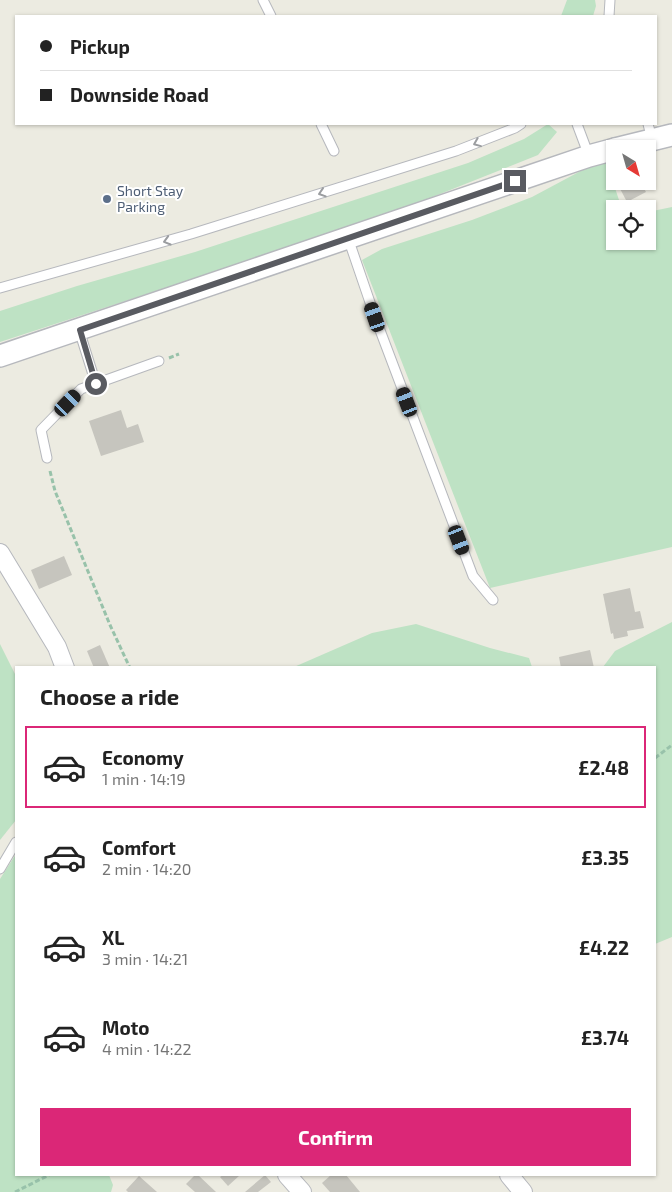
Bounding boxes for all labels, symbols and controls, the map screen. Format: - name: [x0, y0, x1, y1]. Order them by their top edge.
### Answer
- text: Pickup: [70, 35, 130, 58]
- text: Downside Road: [70, 83, 209, 106]
- one-way arrow: [473, 137, 481, 147]
- north arrow: [606, 140, 656, 190]
- map controls: [606, 140, 656, 250]
- route end: [504, 170, 526, 192]
- place label: Short Stay Parking: [117, 182, 184, 215]
- one-way arrow: [318, 187, 327, 197]
- marker: Short Stay Parking: [101, 193, 113, 205]
- button: locate: [606, 200, 656, 250]
- one-way arrow: [163, 236, 171, 246]
- car: [363, 300, 386, 334]
- route start: [85, 373, 107, 395]
- car: [394, 385, 419, 419]
- car: [52, 387, 83, 419]
- car: [446, 523, 471, 557]
- text: Choose a ride: [40, 683, 179, 709]
- icon: car: [42, 745, 87, 790]
- text: Economy: [102, 746, 184, 769]
- text: £2.48: [578, 756, 629, 779]
- text: 1 min · 14:19: [102, 769, 186, 788]
- icon: car: [42, 835, 87, 880]
- text: Comfort: [102, 836, 176, 859]
- text: £3.35: [581, 846, 629, 869]
- text: 2 min · 14:20: [102, 859, 191, 878]
- icon: car: [42, 925, 87, 970]
- text: XL: [102, 926, 124, 949]
- text: £4.22: [579, 936, 629, 959]
- text: 3 min · 14:21: [102, 949, 188, 968]
- icon: car: [42, 1015, 87, 1060]
- text: Moto: [102, 1016, 150, 1039]
- text: £3.74: [581, 1026, 629, 1049]
- text: 4 min · 14:22: [102, 1039, 192, 1058]
- button: Confirm: [40, 1108, 631, 1166]

